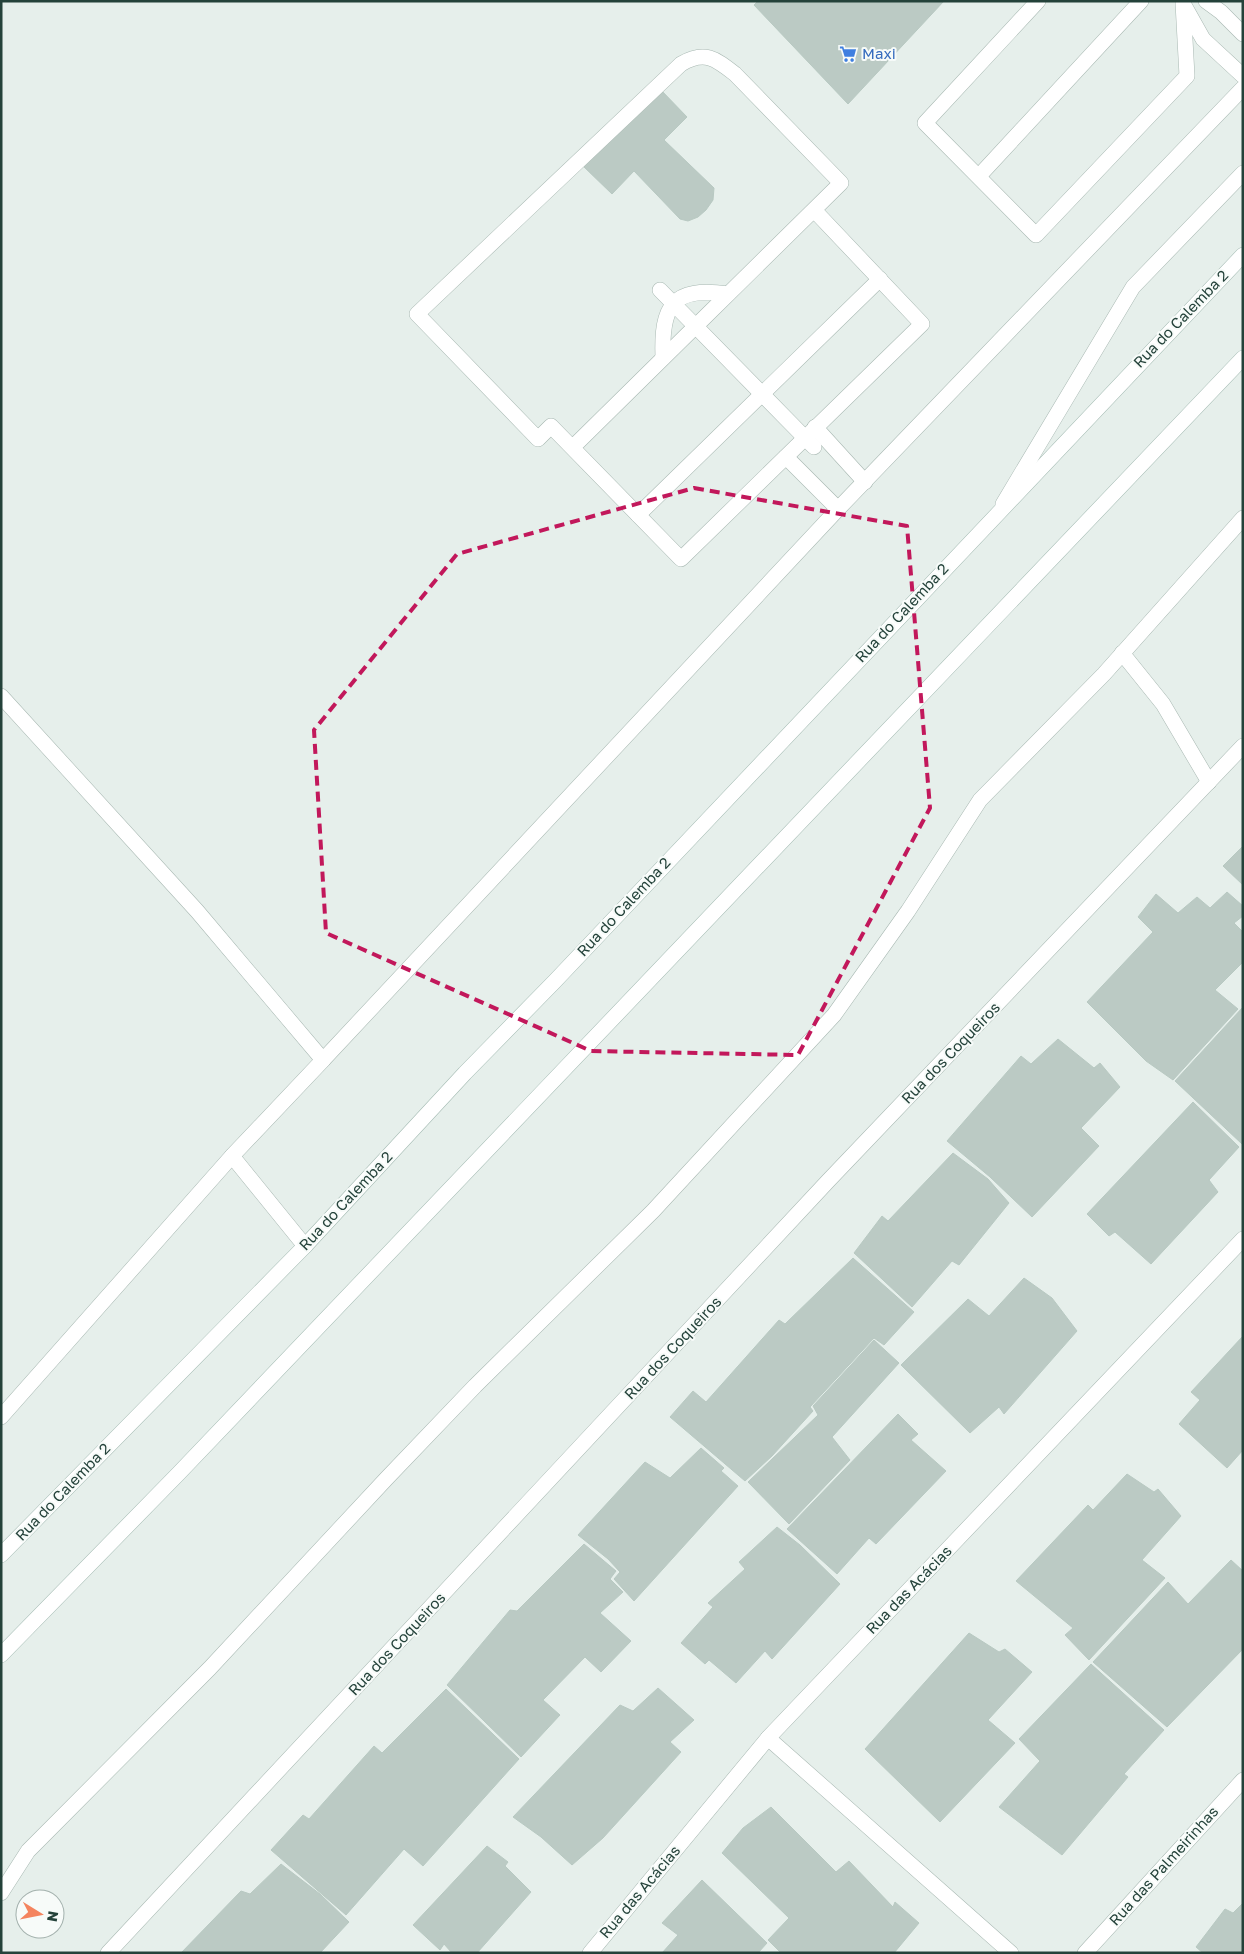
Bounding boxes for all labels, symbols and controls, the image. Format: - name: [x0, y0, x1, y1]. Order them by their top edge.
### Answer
- supermarket icon: Maxi: [838, 44, 858, 64]
- place label: Maxi: [862, 44, 896, 62]
- street label: Rua do Calemba 2: [1129, 266, 1231, 371]
- street label: Rua do Calemba 2: [851, 559, 952, 665]
- street label: Rua do Calemba 2: [573, 853, 674, 959]
- street label: Rua dos Coqueiros: [897, 998, 1003, 1107]
- street label: Rua do Calemba 2: [295, 1147, 396, 1253]
- street label: Rua dos Coqueiros: [620, 1292, 725, 1402]
- street label: Rua do Calemba 2: [11, 1439, 113, 1544]
- street label: Rua das Acácias: [862, 1541, 955, 1637]
- street label: Rua dos Coqueiros: [344, 1588, 449, 1698]
- street label: Rua das Palmeirinhas: [1105, 1802, 1222, 1929]
- street label: Rua das Acácias: [595, 1841, 683, 1941]
- north arrow: [15, 1889, 65, 1939]
- text: N: [44, 1910, 63, 1923]

